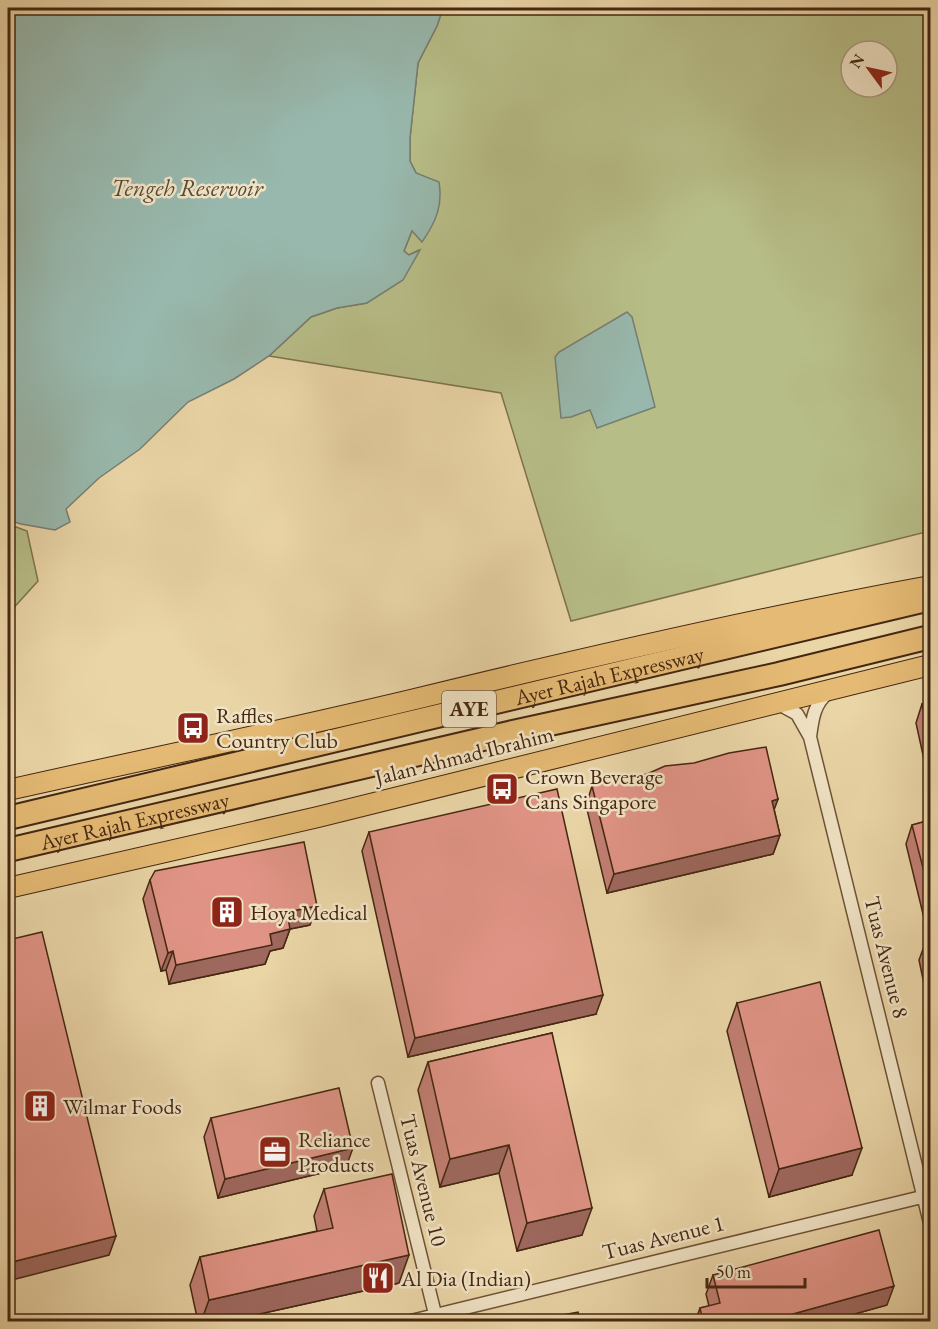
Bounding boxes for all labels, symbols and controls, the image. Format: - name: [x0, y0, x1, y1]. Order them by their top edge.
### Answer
- north arrow: [839, 39, 899, 99]
- text: N: [845, 50, 869, 72]
- water label: Tengeh Reservoir: [111, 172, 265, 203]
- street label: Ayer Rajah Expressway: [511, 639, 707, 712]
- road number: AYE: [442, 691, 496, 727]
- place label: Raffles Country Club: [216, 701, 338, 755]
- bus stop icon: Raffles Country Club: [175, 710, 211, 746]
- street label: Jalan Ahmad Ibrahim: [370, 719, 556, 792]
- place label: Crown Beverage Cans Singapore: [525, 762, 663, 816]
- bus stop icon: Crown Beverage Cans Singapore: [484, 771, 520, 807]
- street label: Ayer Rajah Expressway: [36, 785, 232, 857]
- street label: Tuas Avenue 8: [857, 893, 916, 1021]
- building icon: Hoya Medical: [209, 894, 245, 930]
- place label: Hoya Medical: [250, 898, 368, 927]
- building icon: Wilmar Foods: [22, 1088, 58, 1124]
- place label: Wilmar Foods: [63, 1092, 182, 1121]
- street label: Tuas Avenue 10: [393, 1111, 454, 1250]
- place label: Reliance Products: [298, 1125, 374, 1179]
- office icon: Reliance Products: [257, 1134, 293, 1170]
- street label: Tuas Avenue 1: [599, 1208, 727, 1267]
- scale bar: [707, 1251, 804, 1289]
- restaurant icon: Al Dia (Indian): [360, 1260, 396, 1296]
- text: 50 m: [716, 1260, 751, 1283]
- place label: Al Dia (Indian): [400, 1264, 531, 1293]

